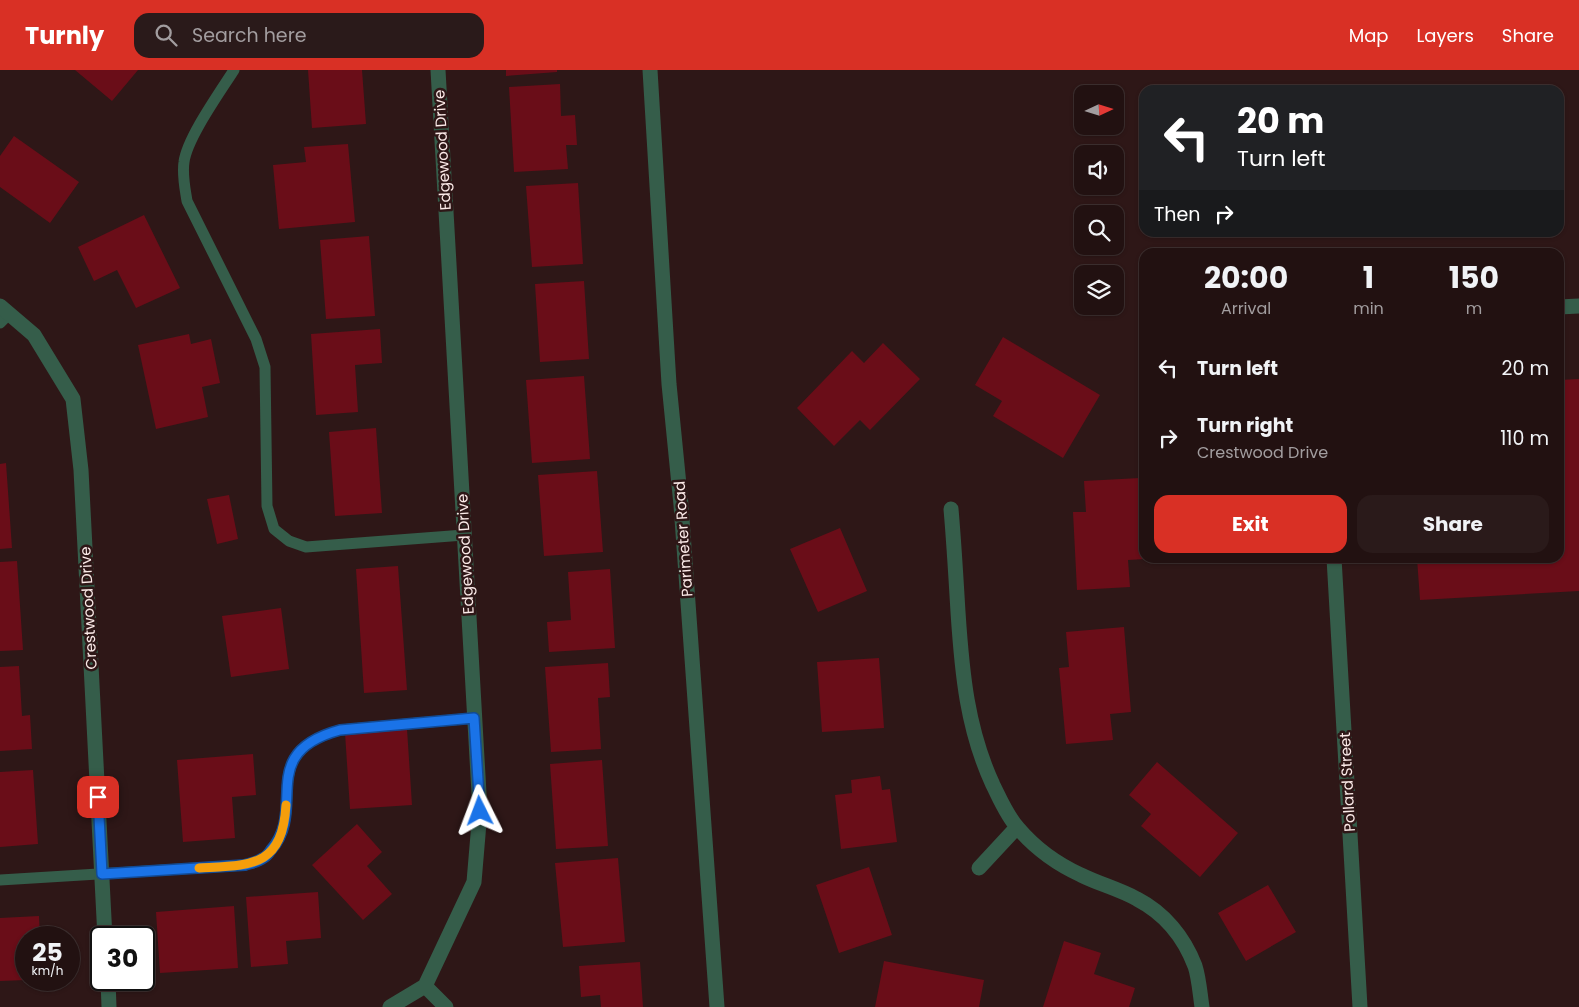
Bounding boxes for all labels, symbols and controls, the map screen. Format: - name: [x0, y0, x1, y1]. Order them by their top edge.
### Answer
- search box: [134, 13, 484, 58]
- text: Turnly: [25, 19, 104, 52]
- icon: search: [152, 21, 180, 49]
- text: Search here: [192, 22, 307, 49]
- text: Map: [1349, 23, 1389, 48]
- text: Layers: [1417, 23, 1474, 48]
- text: Share: [1502, 23, 1554, 48]
- north arrow: [1074, 85, 1124, 135]
- map controls: [1074, 85, 1124, 315]
- street label: Edgewood Drive: [428, 89, 456, 211]
- text: 20 m: [1237, 96, 1324, 145]
- icon: left: [1154, 105, 1219, 170]
- text: Turn left: [1237, 143, 1325, 174]
- button: sound: [1074, 145, 1124, 195]
- icon: right: [1210, 200, 1238, 228]
- text: Then: [1154, 201, 1200, 228]
- button: search: [1074, 205, 1124, 255]
- text: 20:00: [1204, 256, 1288, 299]
- text: 1: [1363, 256, 1374, 299]
- text: 150: [1449, 256, 1499, 299]
- button: layers: [1074, 265, 1124, 315]
- text: Arrival: [1221, 297, 1271, 320]
- text: min: [1353, 297, 1384, 320]
- text: m: [1466, 297, 1482, 320]
- icon: left: [1154, 354, 1182, 382]
- text: Turn left: [1197, 355, 1278, 382]
- text: 20 m: [1501, 355, 1549, 382]
- text: Turn right: [1197, 412, 1293, 439]
- icon: right: [1154, 424, 1182, 452]
- text: 110 m: [1500, 425, 1549, 452]
- text: Crestwood Drive: [1197, 441, 1328, 464]
- street label: Parimeter Road: [668, 480, 698, 598]
- street label: Edgewood Drive: [451, 493, 479, 615]
- button: Exit: [1154, 495, 1347, 553]
- button: Share: [1357, 495, 1549, 553]
- street label: Crestwood Drive: [74, 546, 102, 670]
- street label: Pollard Street: [1334, 732, 1360, 832]
- pin: [77, 776, 119, 818]
- icon: arrive: [84, 783, 112, 811]
- position arrow: [453, 784, 505, 836]
- speed limit sign: 30: [90, 926, 155, 991]
- text: 25: [32, 935, 63, 970]
- text: km/h: [32, 962, 63, 979]

